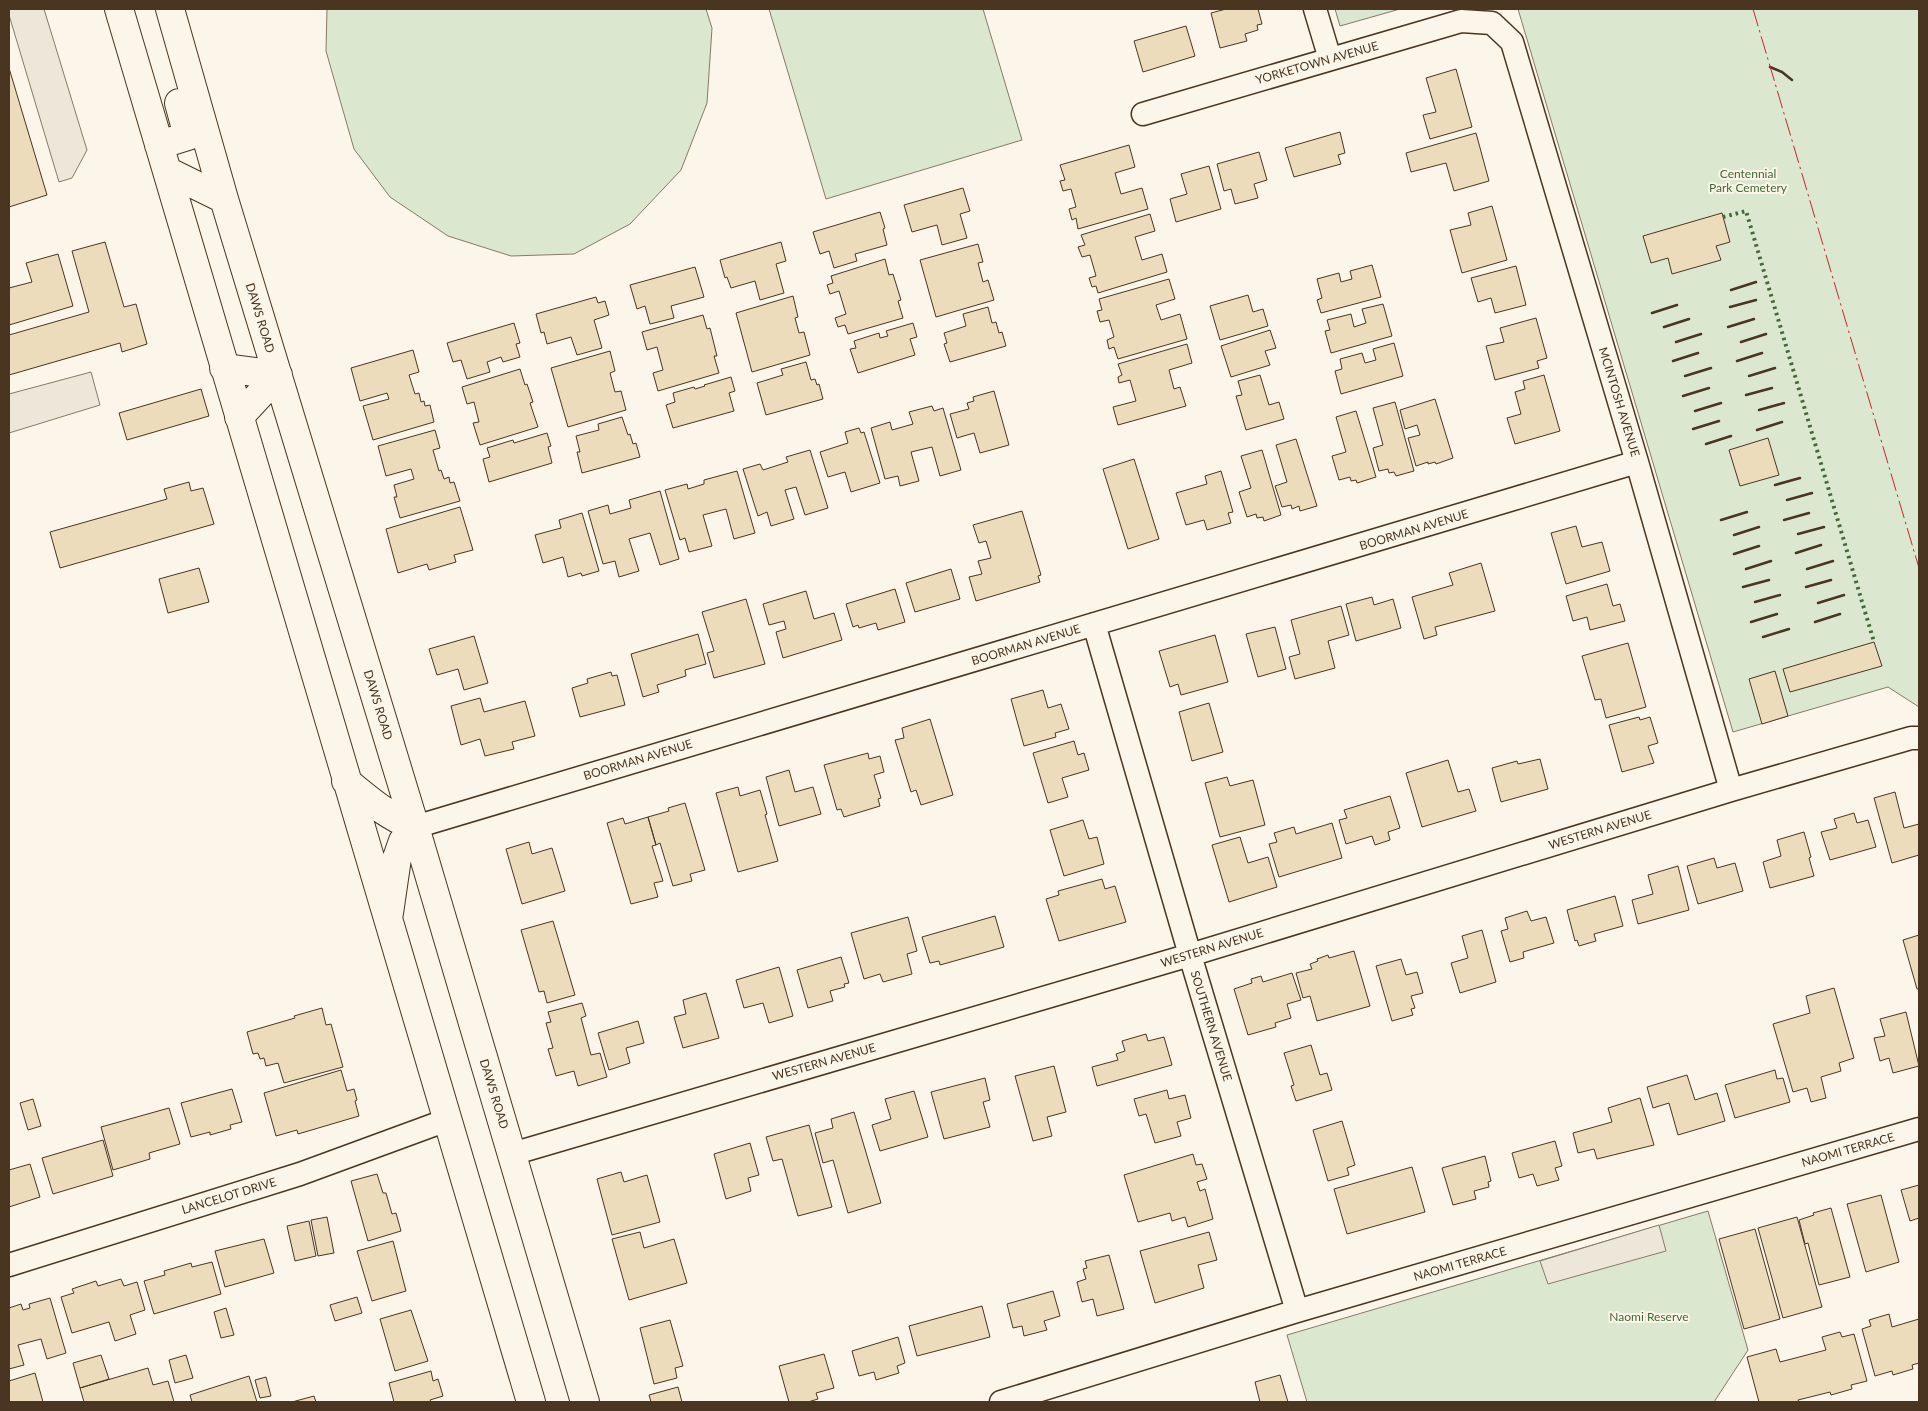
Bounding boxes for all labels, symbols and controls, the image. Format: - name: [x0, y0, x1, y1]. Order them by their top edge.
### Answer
- street label: YORKETOWN AVENUE: [1254, 38, 1380, 87]
- park label: Centennial Park Cemetery: [1709, 166, 1788, 195]
- street label: DAWS ROAD: [243, 281, 278, 355]
- street label: MCINTOSH AVENUE: [1596, 345, 1643, 459]
- street label: BOORMAN AVENUE: [1358, 506, 1470, 553]
- street label: BOORMAN AVENUE: [970, 621, 1082, 668]
- street label: DAWS ROAD: [361, 668, 396, 742]
- street label: BOORMAN AVENUE: [582, 736, 694, 783]
- street label: WESTERN AVENUE: [1547, 807, 1653, 852]
- street label: WESTERN AVENUE: [1159, 925, 1265, 970]
- street label: SOUTHERN AVENUE: [1188, 969, 1235, 1083]
- street label: WESTERN AVENUE: [771, 1040, 877, 1083]
- street label: DAWS ROAD: [477, 1057, 512, 1131]
- street label: NAOMI TERRACE: [1800, 1129, 1896, 1170]
- street label: LANCELOT DRIVE: [180, 1174, 278, 1217]
- street label: NAOMI TERRACE: [1412, 1243, 1508, 1284]
- park label: Naomi Reserve: [1609, 1309, 1689, 1324]

